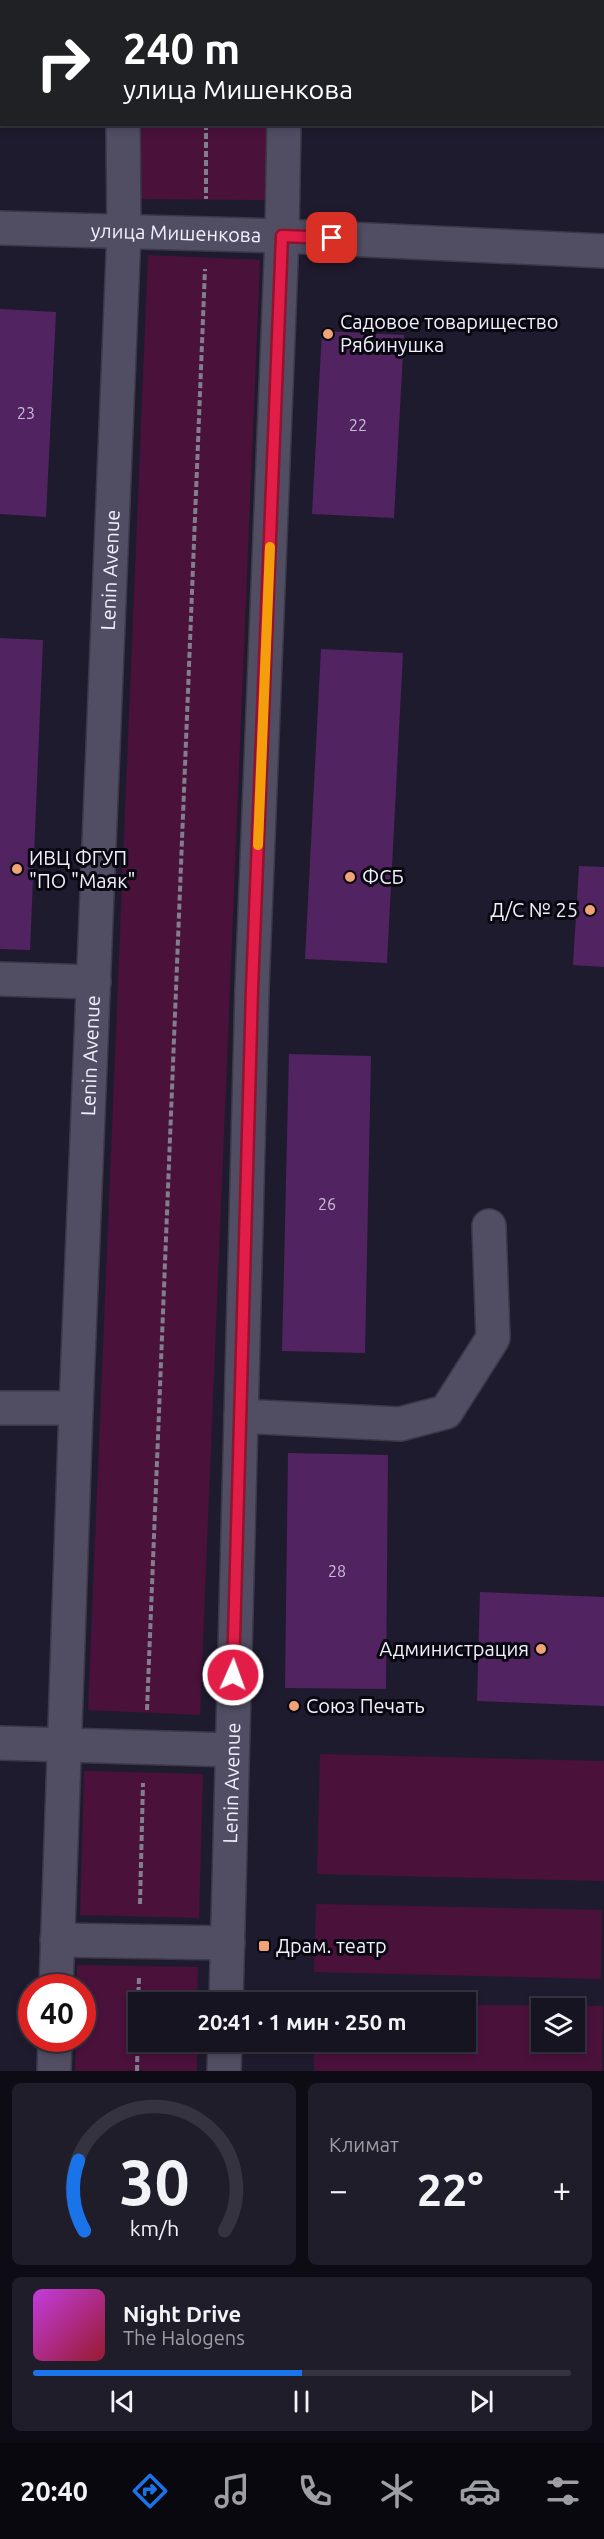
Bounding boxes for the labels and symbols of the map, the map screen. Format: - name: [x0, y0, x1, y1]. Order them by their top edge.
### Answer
- pin: [306, 212, 357, 263]
- street label: улица Мишенкова: [90, 219, 261, 246]
- place label: Садовое товарищество Рябинушка: [340, 310, 558, 356]
- marker: Садовое товарищество Рябинушка: [321, 327, 335, 341]
- house number: 23: [17, 404, 35, 422]
- house number: 22: [349, 416, 367, 434]
- street label: Lenin Avenue: [96, 509, 124, 631]
- place label: ИВЦ ФГУП "ПО "Маяк": [29, 846, 136, 892]
- marker: ИВЦ ФГУП "ПО "Маяк": [10, 862, 24, 876]
- place label: ФСБ: [362, 865, 404, 888]
- marker: ФСБ: [343, 870, 357, 884]
- place label: Д/С № 25: [490, 898, 578, 921]
- marker: Д/С № 25: [583, 903, 597, 917]
- street label: Lenin Avenue: [76, 995, 104, 1117]
- house number: 26: [318, 1195, 336, 1213]
- house number: 28: [328, 1562, 346, 1580]
- place label: Администрация: [379, 1637, 529, 1660]
- marker: Администрация: [534, 1642, 548, 1656]
- position arrow: [201, 1643, 265, 1707]
- place label: Союз Печать: [306, 1694, 425, 1717]
- marker: Союз Печать: [287, 1699, 301, 1713]
- street label: Lenin Avenue: [218, 1722, 244, 1844]
- place label: Драм. театр: [276, 1934, 387, 1957]
- marker: Драм. театр: [257, 1939, 271, 1953]
- speed limit sign: 40: [18, 1974, 96, 2052]

